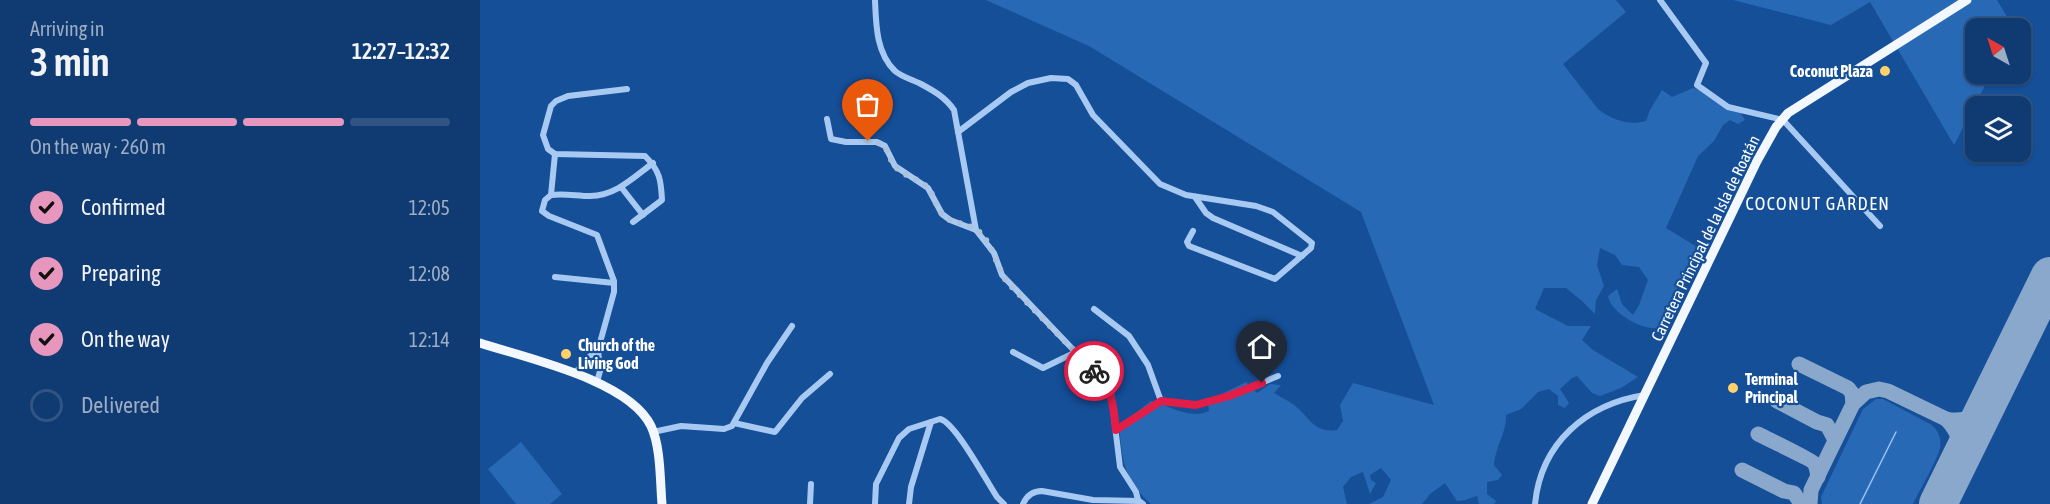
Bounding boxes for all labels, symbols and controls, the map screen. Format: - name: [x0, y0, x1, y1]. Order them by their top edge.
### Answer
- text: Arriving in: [30, 17, 104, 40]
- north arrow: [1965, 18, 2031, 84]
- map controls: [1965, 18, 2031, 162]
- text: 12:27–12:32: [352, 38, 450, 64]
- text: 3 min: [30, 40, 110, 84]
- place label: Coconut Plaza: [1790, 62, 1873, 80]
- marker: Coconut Plaza: [1878, 64, 1892, 78]
- pin: [842, 79, 893, 141]
- icon: bag: [851, 88, 884, 121]
- button: layers: [1965, 96, 2031, 162]
- street label: Carretera Principal de la Isla de Roatán: [1647, 132, 1764, 344]
- text: On the way · 260 m: [30, 135, 166, 158]
- icon: check: [30, 191, 63, 224]
- district label: COCONUT GARDEN: [1746, 193, 1890, 214]
- text: Confirmed: [81, 194, 166, 220]
- text: 12:05: [408, 196, 450, 219]
- icon: check: [30, 257, 63, 290]
- text: Preparing: [81, 260, 161, 286]
- text: 12:08: [408, 262, 450, 285]
- pin: [1236, 321, 1287, 383]
- icon: check: [30, 323, 63, 356]
- text: On the way: [81, 326, 170, 352]
- text: 12:14: [409, 328, 450, 351]
- icon: home: [1245, 330, 1278, 363]
- place label: Church of the Living God: [578, 336, 655, 372]
- courier: [1064, 341, 1124, 401]
- marker: Church of the Living God: [559, 347, 573, 361]
- icon: bike: [1078, 355, 1111, 388]
- place label: Terminal Principal: [1745, 370, 1799, 406]
- marker: Terminal Principal: [1726, 381, 1740, 395]
- text: Delivered: [81, 392, 160, 418]

